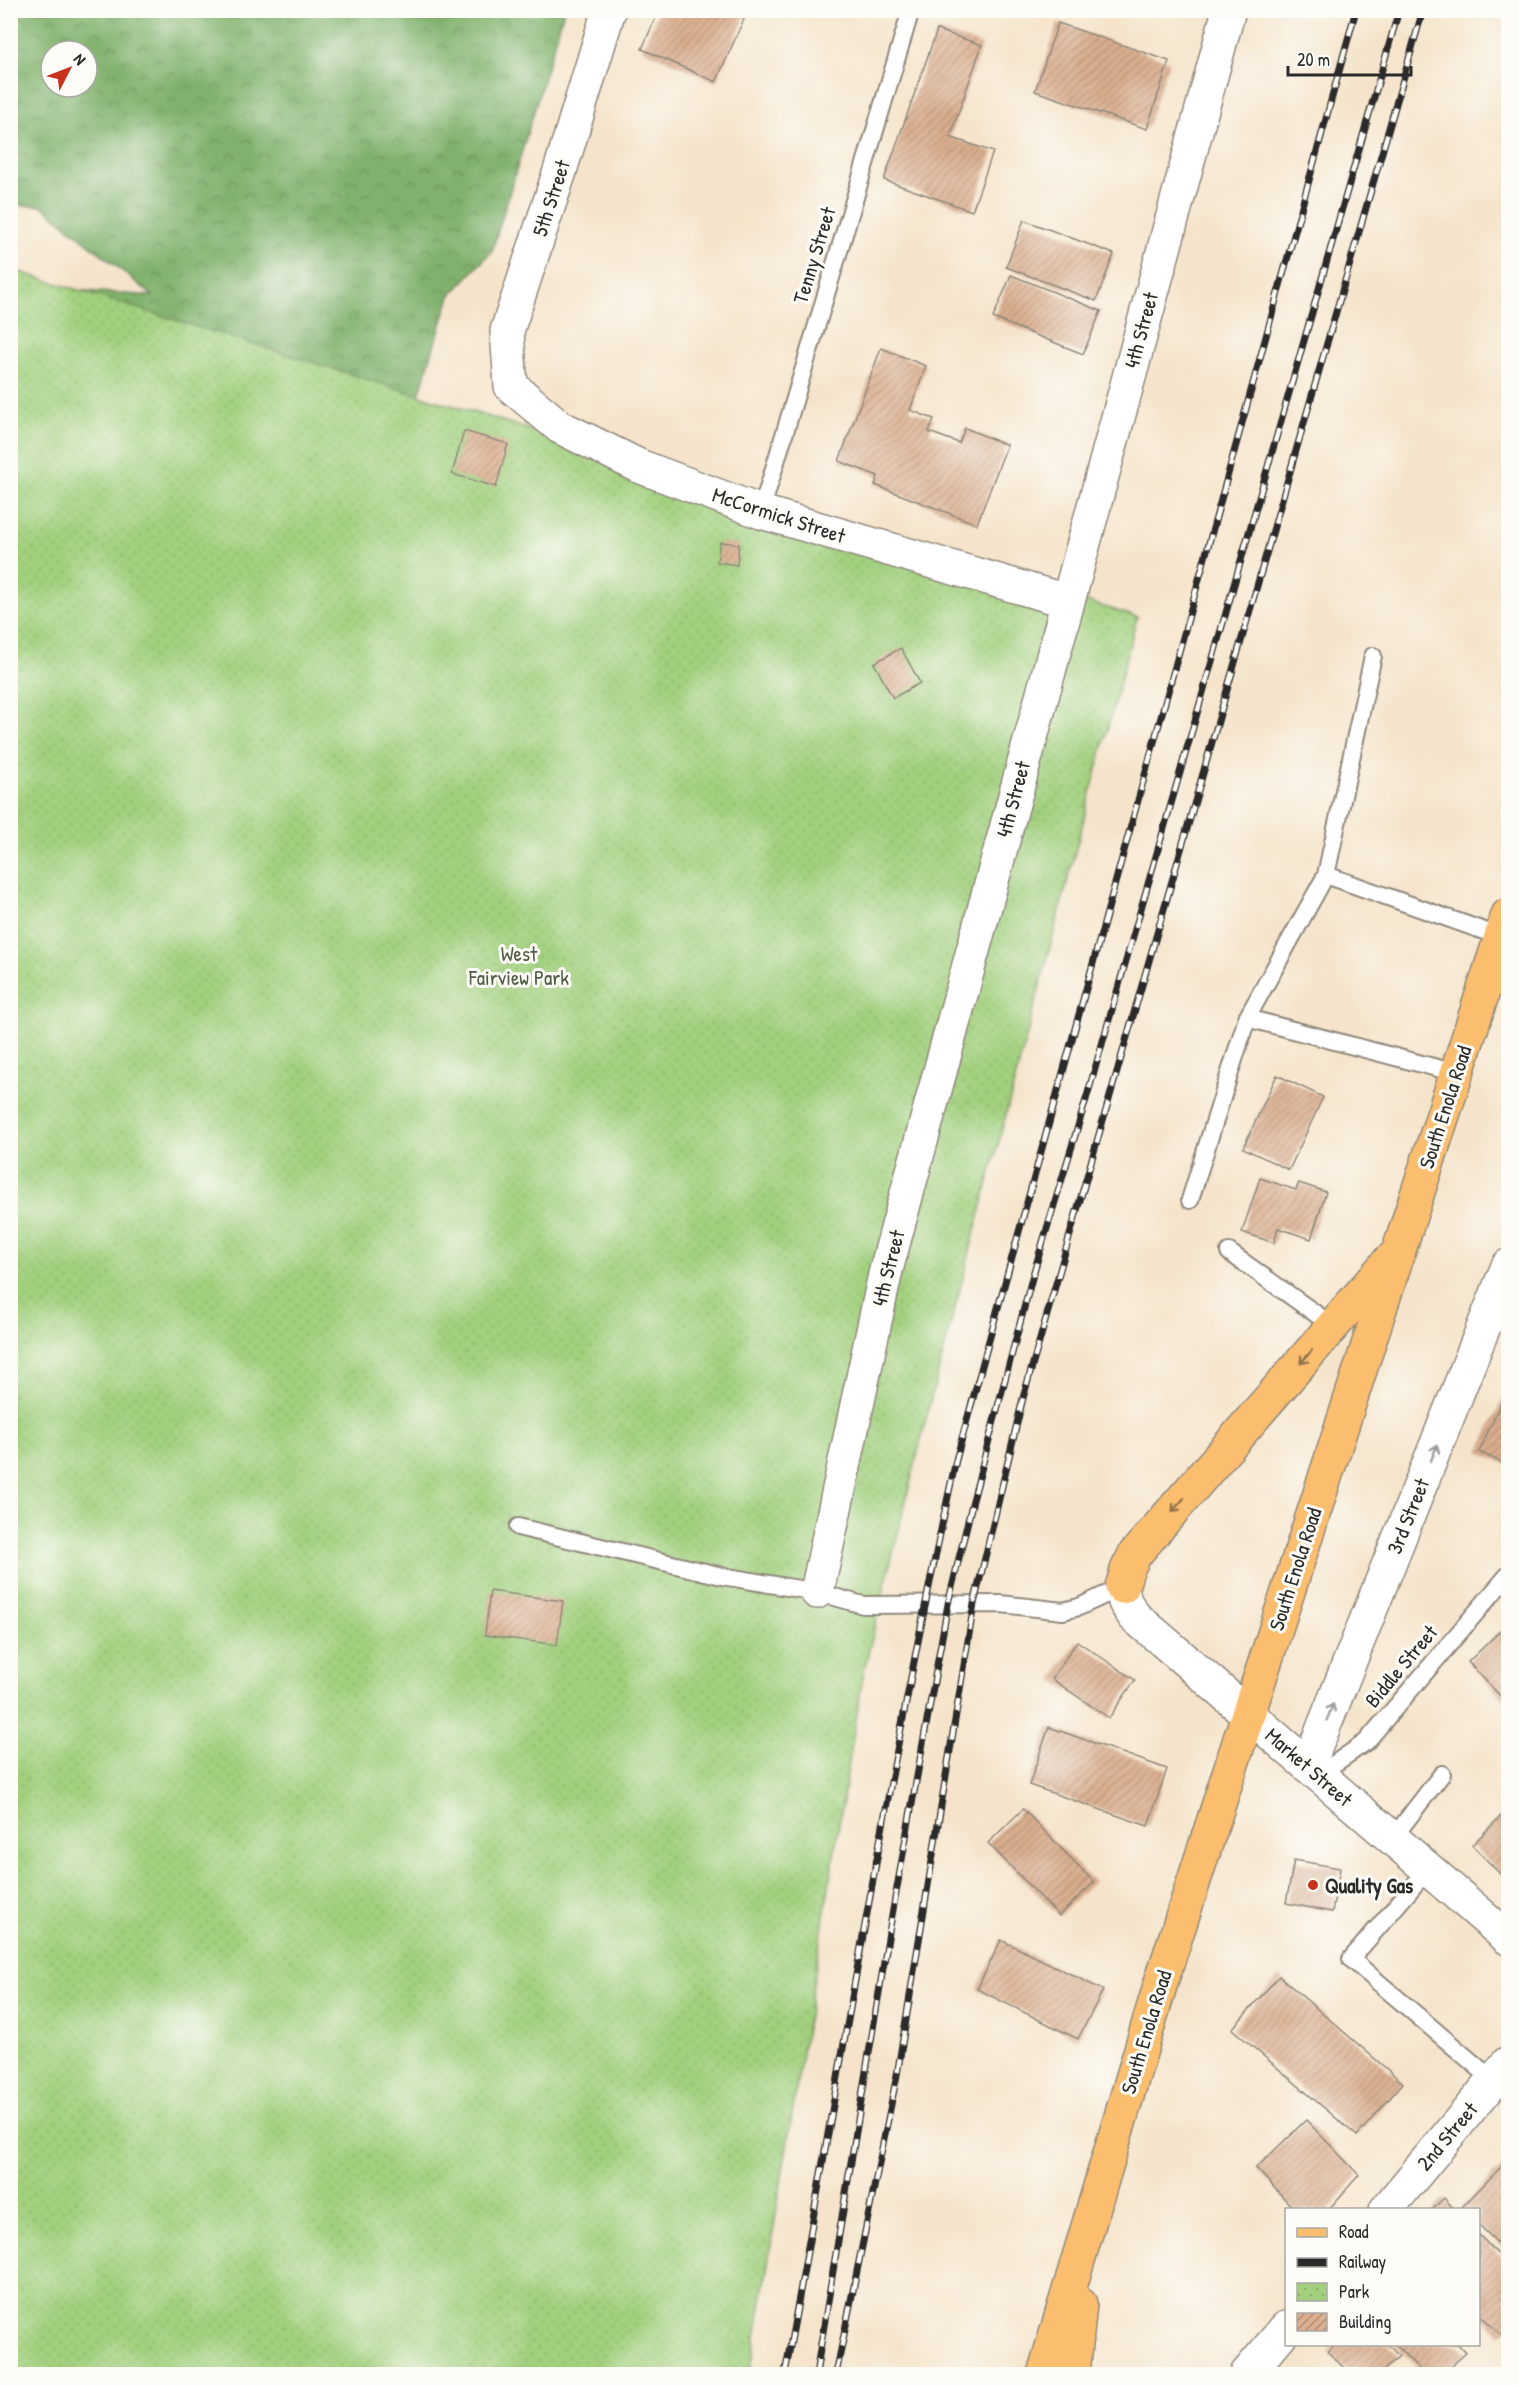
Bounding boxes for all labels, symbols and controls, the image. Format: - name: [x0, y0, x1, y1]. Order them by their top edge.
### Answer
- north arrow: [39, 39, 99, 99]
- scale bar: [1288, 39, 1411, 77]
- text: 20 m: [1297, 47, 1330, 72]
- text: N: [69, 48, 91, 70]
- street label: 5th Street: [525, 155, 577, 240]
- street label: Tenny Street: [786, 202, 843, 307]
- street label: 4th Street: [1117, 288, 1165, 371]
- street label: McCormick Street: [709, 480, 850, 550]
- street label: 4th Street: [989, 757, 1037, 840]
- park label: West Fairview Park: [468, 939, 569, 992]
- street label: South Enola Road: [1411, 1042, 1479, 1172]
- street label: 4th Street: [865, 1226, 912, 1309]
- one-way arrow: [1299, 1349, 1313, 1364]
- one-way arrow: [1429, 1444, 1440, 1462]
- street label: 3rd Street: [1380, 1473, 1437, 1558]
- one-way arrow: [1171, 1497, 1185, 1512]
- street label: South Enola Road: [1261, 1504, 1329, 1634]
- street label: Biddle Street: [1358, 1618, 1445, 1713]
- one-way arrow: [1325, 1703, 1336, 1721]
- street label: Market Street: [1259, 1721, 1359, 1813]
- place label: Quality Gas: [1325, 1871, 1413, 1901]
- marker: Quality Gas: [1306, 1878, 1320, 1892]
- street label: South Enola Road: [1113, 1967, 1179, 2097]
- street label: 2nd Street: [1410, 2095, 1485, 2176]
- legend: [1285, 2208, 1480, 2346]
- text: Road: [1339, 2219, 1369, 2244]
- text: Railway: [1339, 2249, 1386, 2274]
- text: Park: [1339, 2279, 1370, 2304]
- text: Building: [1339, 2309, 1391, 2334]

